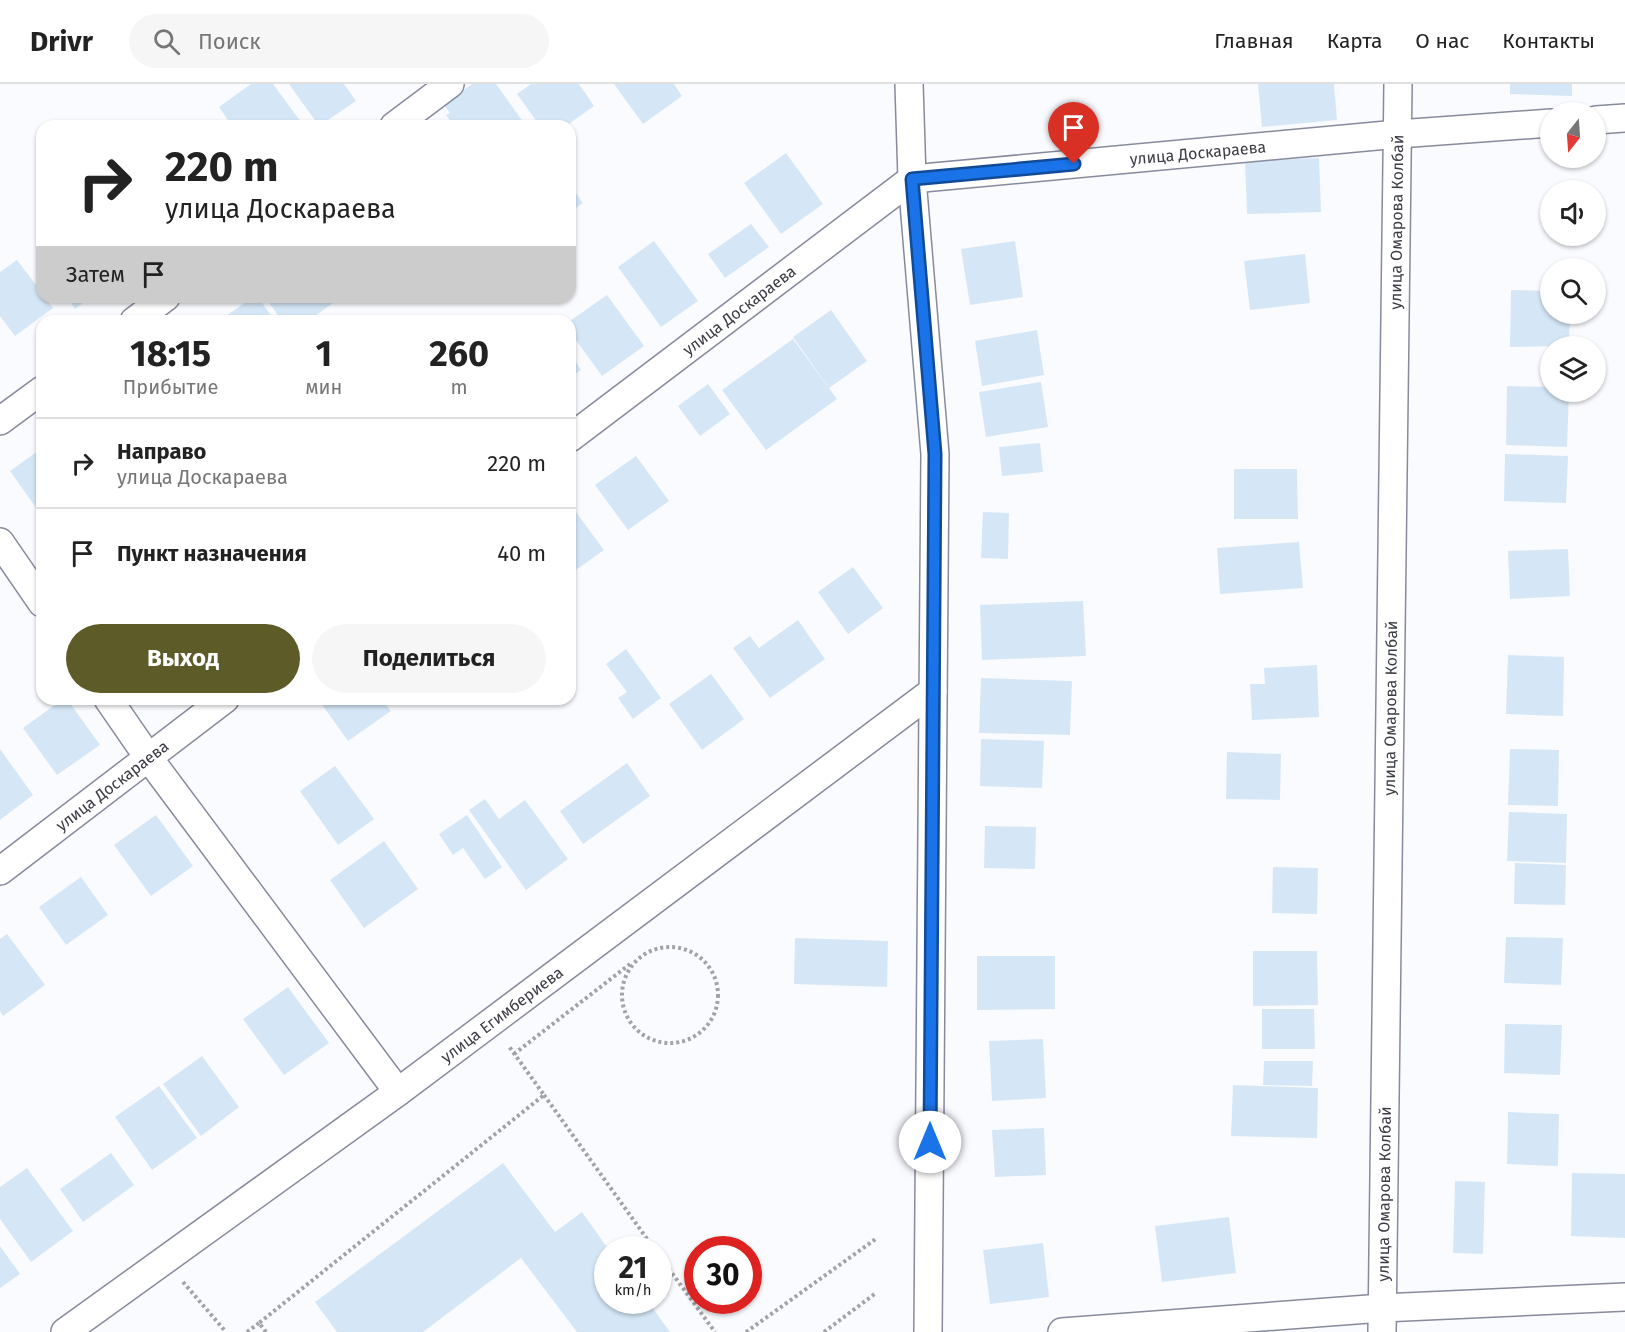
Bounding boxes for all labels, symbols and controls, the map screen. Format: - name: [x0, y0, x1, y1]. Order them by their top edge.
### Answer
- search box: [129, 14, 549, 68]
- text: Drivr: [30, 25, 93, 58]
- icon: search: [150, 25, 183, 58]
- text: Поиск: [198, 28, 261, 55]
- text: Главная: [1214, 28, 1294, 54]
- text: Карта: [1327, 28, 1382, 54]
- text: О нас: [1415, 28, 1469, 54]
- text: Контакты: [1502, 28, 1595, 54]
- pin: [1048, 102, 1099, 164]
- north arrow: [1540, 102, 1606, 168]
- map controls: [1540, 102, 1606, 402]
- icon: arrive: [1057, 111, 1090, 144]
- street label: улица Омарова Колбай: [1386, 134, 1407, 310]
- street label: улица Доскараева: [1129, 137, 1267, 168]
- text: 220 m: [165, 142, 278, 192]
- icon: right: [66, 144, 144, 222]
- button: sound: [1540, 180, 1606, 246]
- text: улица Доскараева: [165, 193, 396, 225]
- icon: arrive: [137, 258, 170, 291]
- button: search: [1540, 258, 1606, 324]
- text: Затем: [66, 261, 125, 288]
- street label: улица Доскараева: [679, 261, 799, 359]
- text: 18:15: [130, 332, 211, 376]
- text: 1: [315, 332, 332, 376]
- text: 260: [429, 332, 489, 376]
- button: layers: [1540, 336, 1606, 402]
- text: Прибытие: [123, 375, 218, 399]
- text: мин: [305, 375, 342, 399]
- text: m: [451, 375, 468, 399]
- text: Направо: [117, 438, 206, 465]
- icon: right: [66, 447, 99, 480]
- text: 220 m: [487, 450, 546, 477]
- text: улица Доскараева: [117, 465, 288, 489]
- icon: arrive: [66, 537, 99, 570]
- text: Пункт назначения: [117, 540, 307, 567]
- text: 40 m: [497, 540, 546, 567]
- street label: улица Омарова Колбай: [1379, 620, 1401, 796]
- button: Выход: [66, 624, 300, 693]
- button: Поделиться: [312, 624, 546, 693]
- street label: улица Доскараева: [52, 736, 172, 834]
- street label: улица Егимбериева: [437, 962, 567, 1066]
- street label: улица Омарова Колбай: [1373, 1106, 1394, 1282]
- position arrow: [898, 1110, 962, 1174]
- speed limit sign: 30: [684, 1236, 762, 1314]
- text: 21: [619, 1250, 647, 1286]
- text: km/h: [614, 1281, 652, 1299]

